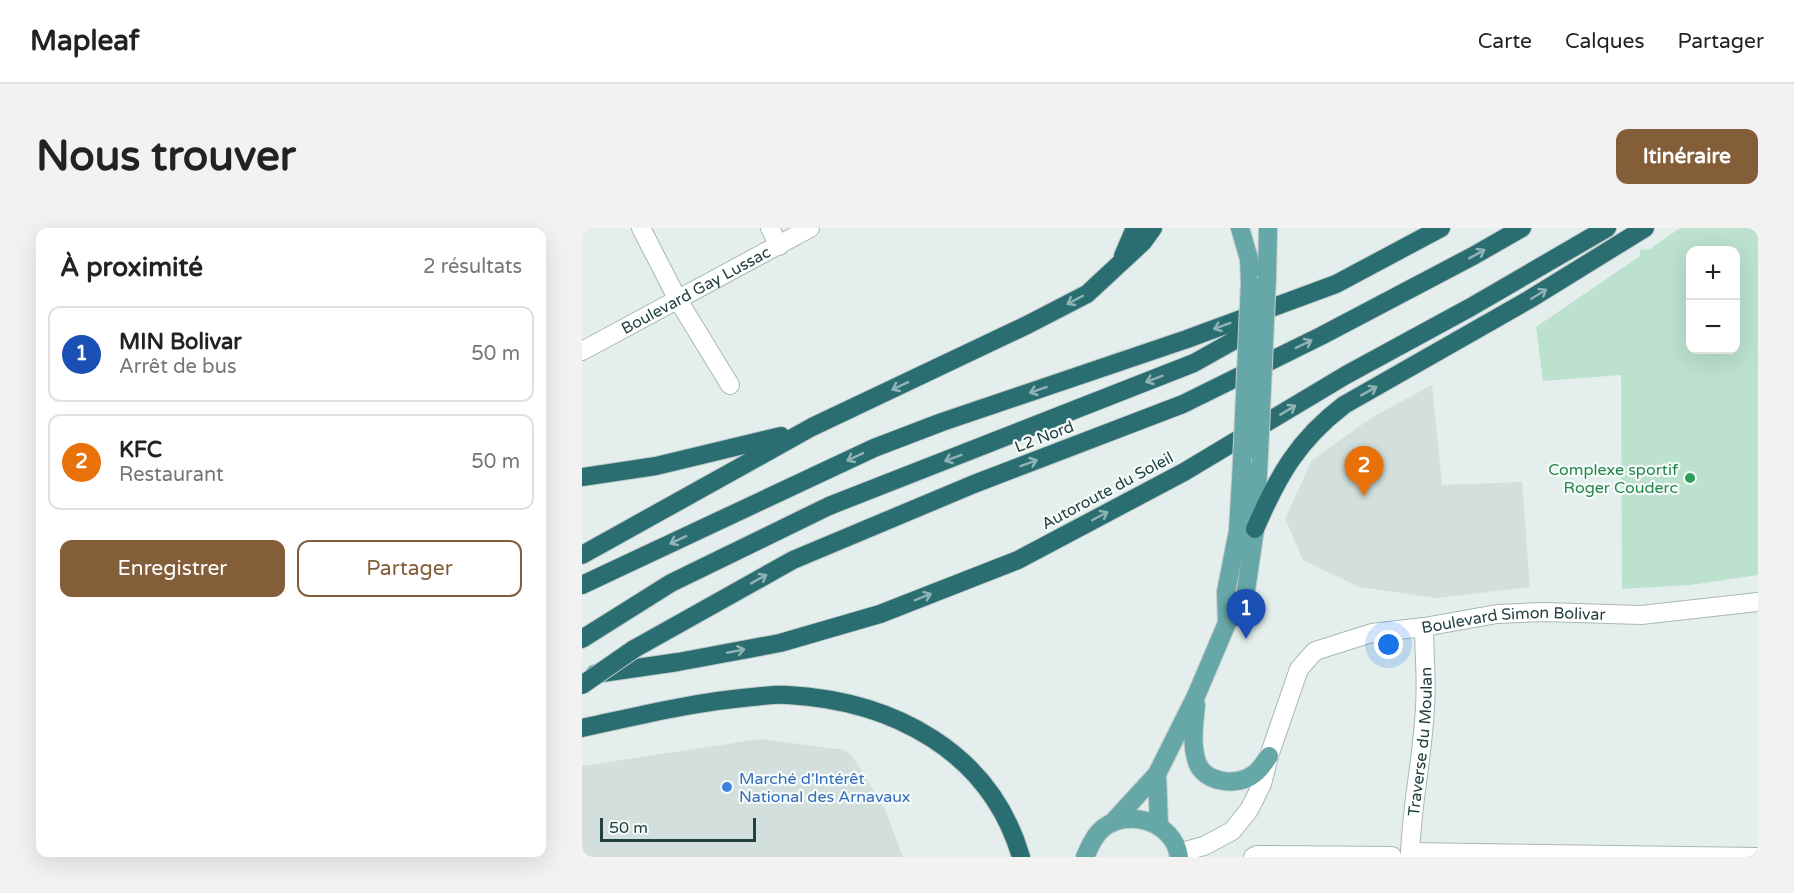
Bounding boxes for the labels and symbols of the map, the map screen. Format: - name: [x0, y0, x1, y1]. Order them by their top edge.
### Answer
- street label: Boulevard Gay Lussac: [618, 242, 774, 339]
- one-way arrow: [1468, 248, 1485, 260]
- one-way arrow: [1530, 288, 1547, 300]
- one-way arrow: [1067, 294, 1084, 306]
- one-way arrow: [1213, 322, 1232, 333]
- one-way arrow: [1295, 338, 1313, 350]
- one-way arrow: [1145, 374, 1164, 385]
- one-way arrow: [891, 380, 909, 392]
- one-way arrow: [1360, 384, 1377, 396]
- one-way arrow: [1029, 385, 1048, 396]
- one-way arrow: [1279, 404, 1296, 416]
- street label: L2 Nord: [1012, 417, 1077, 457]
- pin: 2: [1344, 446, 1384, 496]
- street label: Autoroute du Soleil: [1038, 448, 1177, 534]
- one-way arrow: [846, 452, 864, 463]
- one-way arrow: [944, 453, 963, 464]
- one-way arrow: [1019, 457, 1038, 468]
- place label: Complexe sportif Roger Couderc: [1548, 460, 1679, 498]
- marker: Complexe sportif Roger Couderc: [1683, 471, 1697, 485]
- one-way arrow: [1090, 510, 1108, 522]
- one-way arrow: [670, 534, 688, 546]
- one-way arrow: [750, 573, 767, 585]
- pin: 1: [1226, 590, 1266, 639]
- one-way arrow: [913, 591, 931, 602]
- street label: Boulevard Simon Bolivar: [1420, 603, 1607, 638]
- your location: [1374, 630, 1403, 659]
- one-way arrow: [725, 646, 745, 657]
- street label: Traverse du Moulan: [1404, 667, 1437, 817]
- place label: Marché d'Intérêt National des Arnavaux: [739, 769, 910, 807]
- marker: Marché d'Intérêt National des Arnavaux: [720, 780, 734, 794]
- scale bar: [600, 815, 756, 842]

